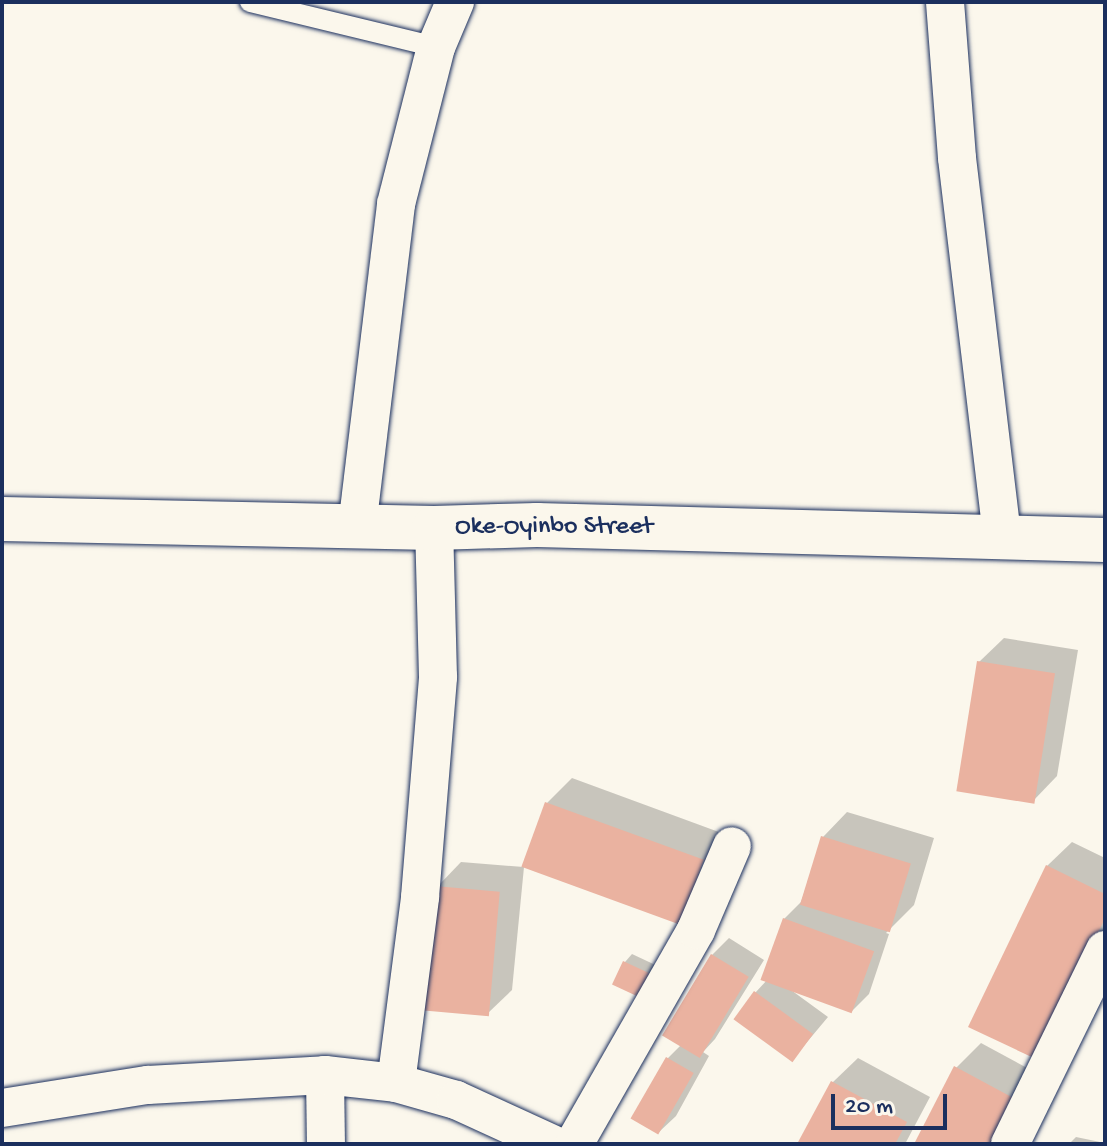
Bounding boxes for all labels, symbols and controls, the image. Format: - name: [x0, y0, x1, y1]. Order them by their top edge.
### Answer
- street label: Oke-Oyinbo Street: [455, 512, 653, 544]
- scale bar: [835, 1078, 951, 1128]
- text: 20 m: [845, 1093, 893, 1122]

